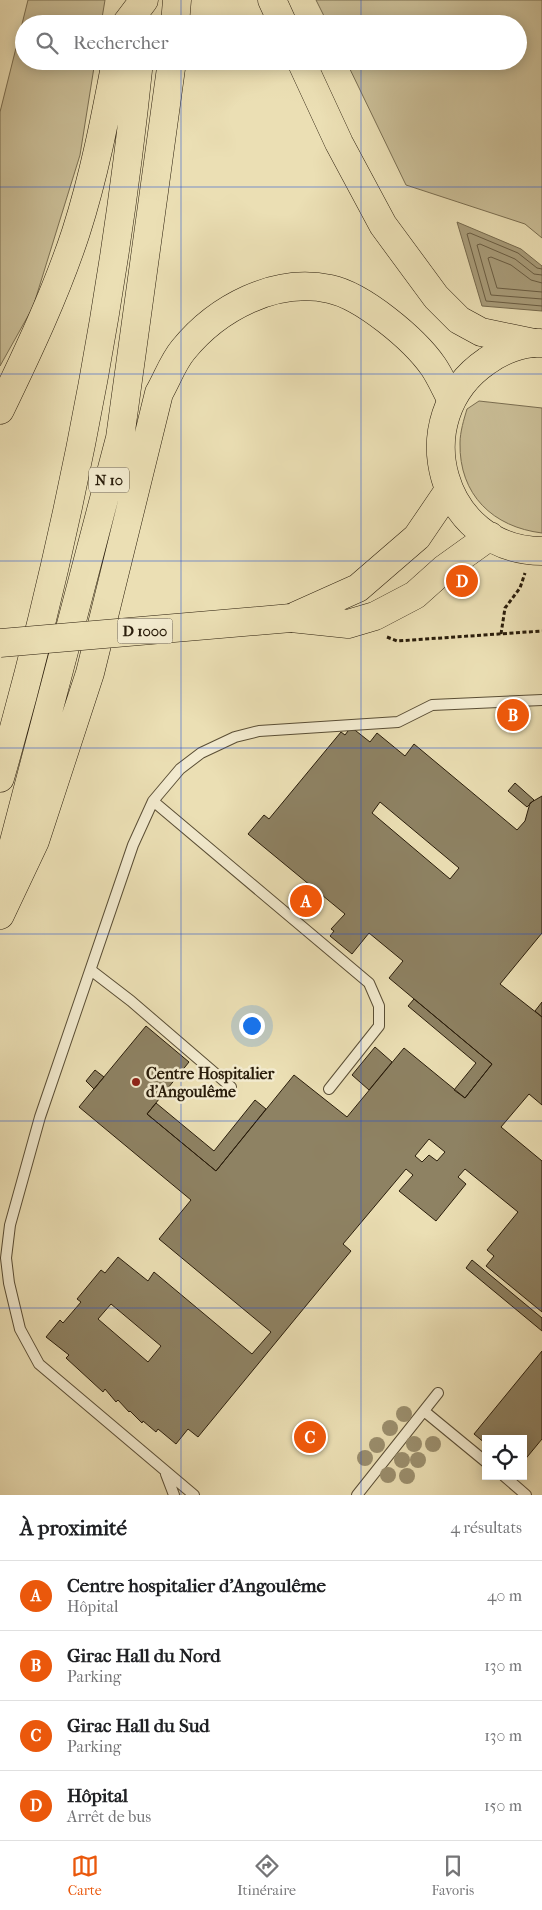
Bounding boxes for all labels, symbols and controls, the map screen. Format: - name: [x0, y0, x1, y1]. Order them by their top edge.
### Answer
- search box: [15, 15, 527, 70]
- icon: search: [33, 29, 61, 57]
- text: Rechercher: [73, 32, 169, 54]
- road number: N 10: [89, 468, 129, 492]
- pin: D: [446, 562, 478, 600]
- road number: D 1000: [118, 618, 172, 644]
- pin: B: [497, 696, 529, 734]
- pin: A: [290, 882, 322, 920]
- your location: [239, 1013, 265, 1039]
- place label: Centre Hospitalier d'Angoulême: [146, 1064, 275, 1102]
- marker: Centre Hospitalier d'Angoulême: [130, 1076, 142, 1088]
- pin: C: [294, 1418, 326, 1456]
- map controls: [482, 1435, 527, 1480]
- button: locate: [482, 1435, 527, 1480]
- text: À proximité: [20, 1516, 127, 1540]
- text: 4 résultats: [450, 1518, 522, 1537]
- text: Centre hospitalier d'Angoulême: [67, 1575, 326, 1597]
- text: A: [31, 1586, 41, 1605]
- text: 40 m: [487, 1586, 522, 1605]
- text: Hôpital: [67, 1597, 118, 1616]
- text: Girac Hall du Nord: [67, 1645, 221, 1667]
- text: B: [31, 1656, 41, 1675]
- text: 130 m: [484, 1656, 522, 1675]
- text: Parking: [67, 1667, 121, 1686]
- text: Girac Hall du Sud: [67, 1715, 210, 1737]
- text: C: [31, 1726, 41, 1745]
- text: 130 m: [484, 1726, 522, 1745]
- text: Parking: [67, 1737, 121, 1756]
- text: Hôpital: [67, 1785, 128, 1807]
- text: D: [30, 1796, 42, 1815]
- text: 150 m: [484, 1796, 522, 1815]
- text: Arrêt de bus: [67, 1807, 151, 1826]
- tab: Carte: [68, 1852, 102, 1899]
- tab: Itinéraire: [237, 1852, 296, 1899]
- tab: Favoris: [432, 1852, 474, 1899]

